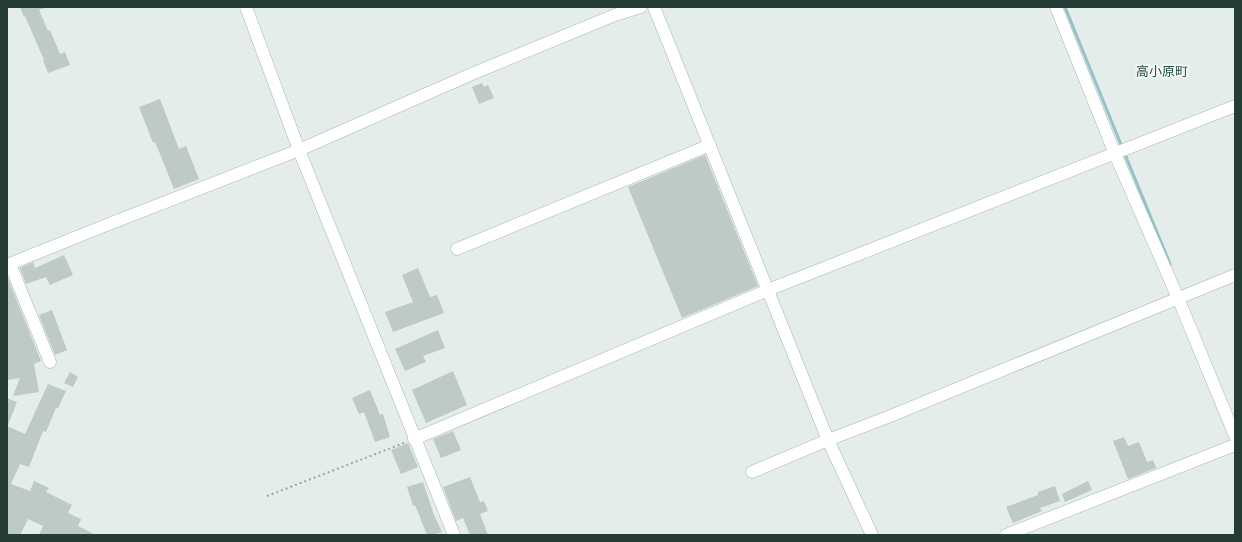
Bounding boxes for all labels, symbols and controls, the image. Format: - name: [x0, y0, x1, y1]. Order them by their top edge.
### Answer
- district label: 高小原町: [1136, 63, 1188, 79]

